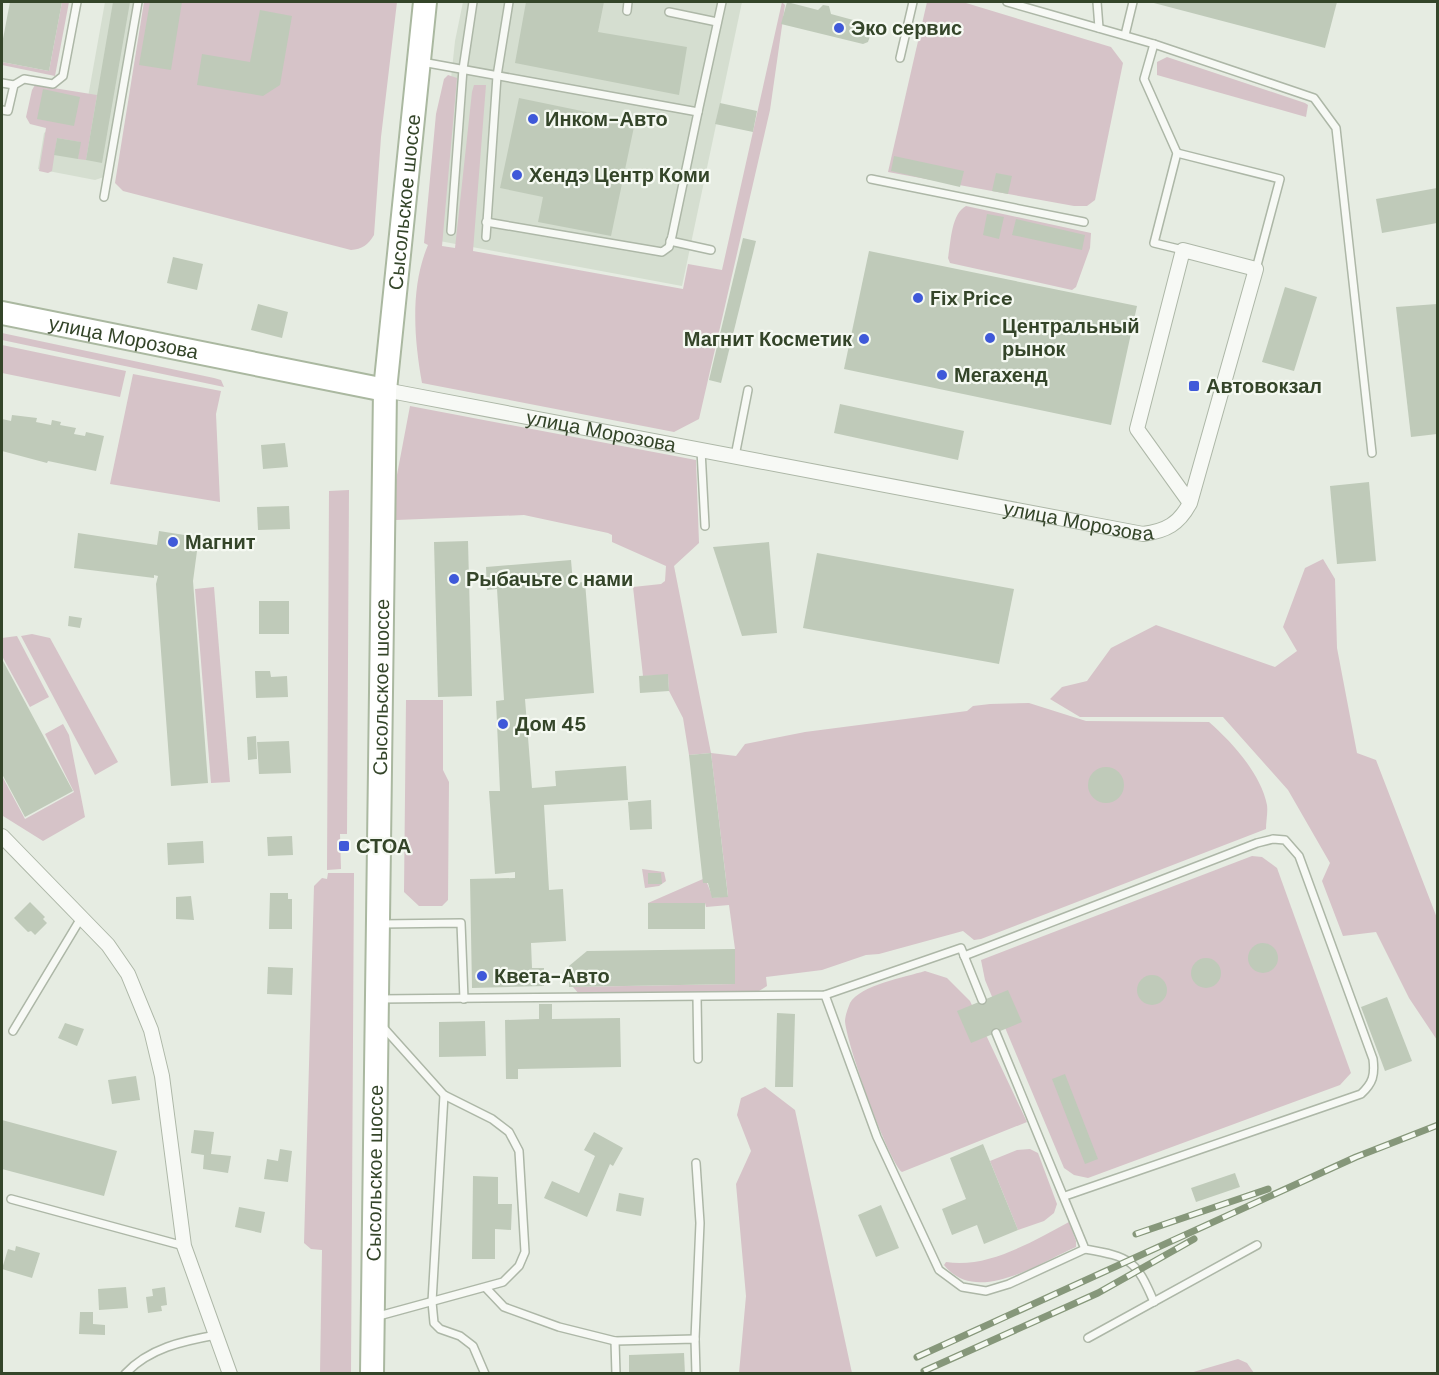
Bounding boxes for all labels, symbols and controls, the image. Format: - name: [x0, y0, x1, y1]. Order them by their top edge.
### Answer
- place label: Эко сервис: [851, 15, 962, 41]
- marker: Эко сервис: [832, 21, 846, 35]
- place label: Инком-Авто: [545, 106, 668, 132]
- marker: Инком-Авто: [526, 112, 540, 126]
- street label: Сысольское шоссе: [382, 113, 426, 291]
- place label: Хендэ Центр Коми: [529, 162, 710, 188]
- marker: Хендэ Центр Коми: [510, 168, 524, 182]
- place label: Fix Price: [930, 285, 1013, 311]
- marker: Fix Price: [911, 291, 925, 305]
- street label: улица Морозова: [47, 310, 201, 365]
- place label: Центральный рынок: [1002, 313, 1140, 362]
- place label: Магнит Косметик: [684, 326, 853, 352]
- marker: Центральный рынок: [983, 331, 997, 345]
- marker: Магнит Косметик: [857, 332, 871, 346]
- place label: Мегахенд: [954, 362, 1048, 388]
- marker: Мегахенд: [935, 368, 949, 382]
- place label: Автовокзал: [1206, 373, 1322, 399]
- marker: Автовокзал: [1187, 379, 1201, 393]
- street label: улица Морозова: [524, 404, 679, 458]
- street label: улица Морозова: [1002, 495, 1156, 547]
- place label: Магнит: [185, 529, 256, 555]
- marker: Магнит: [166, 535, 180, 549]
- place label: Рыбачьте с нами: [466, 566, 633, 592]
- marker: Рыбачьте с нами: [447, 572, 461, 586]
- street label: Сысольское шоссе: [367, 599, 395, 776]
- place label: Дом 45: [515, 711, 586, 737]
- marker: Дом 45: [496, 717, 510, 731]
- place label: СТОА: [356, 833, 411, 859]
- marker: СТОА: [337, 839, 351, 853]
- place label: Квета-Авто: [494, 963, 610, 989]
- marker: Квета-Авто: [475, 969, 489, 983]
- street label: Сысольское шоссе: [360, 1085, 389, 1262]

